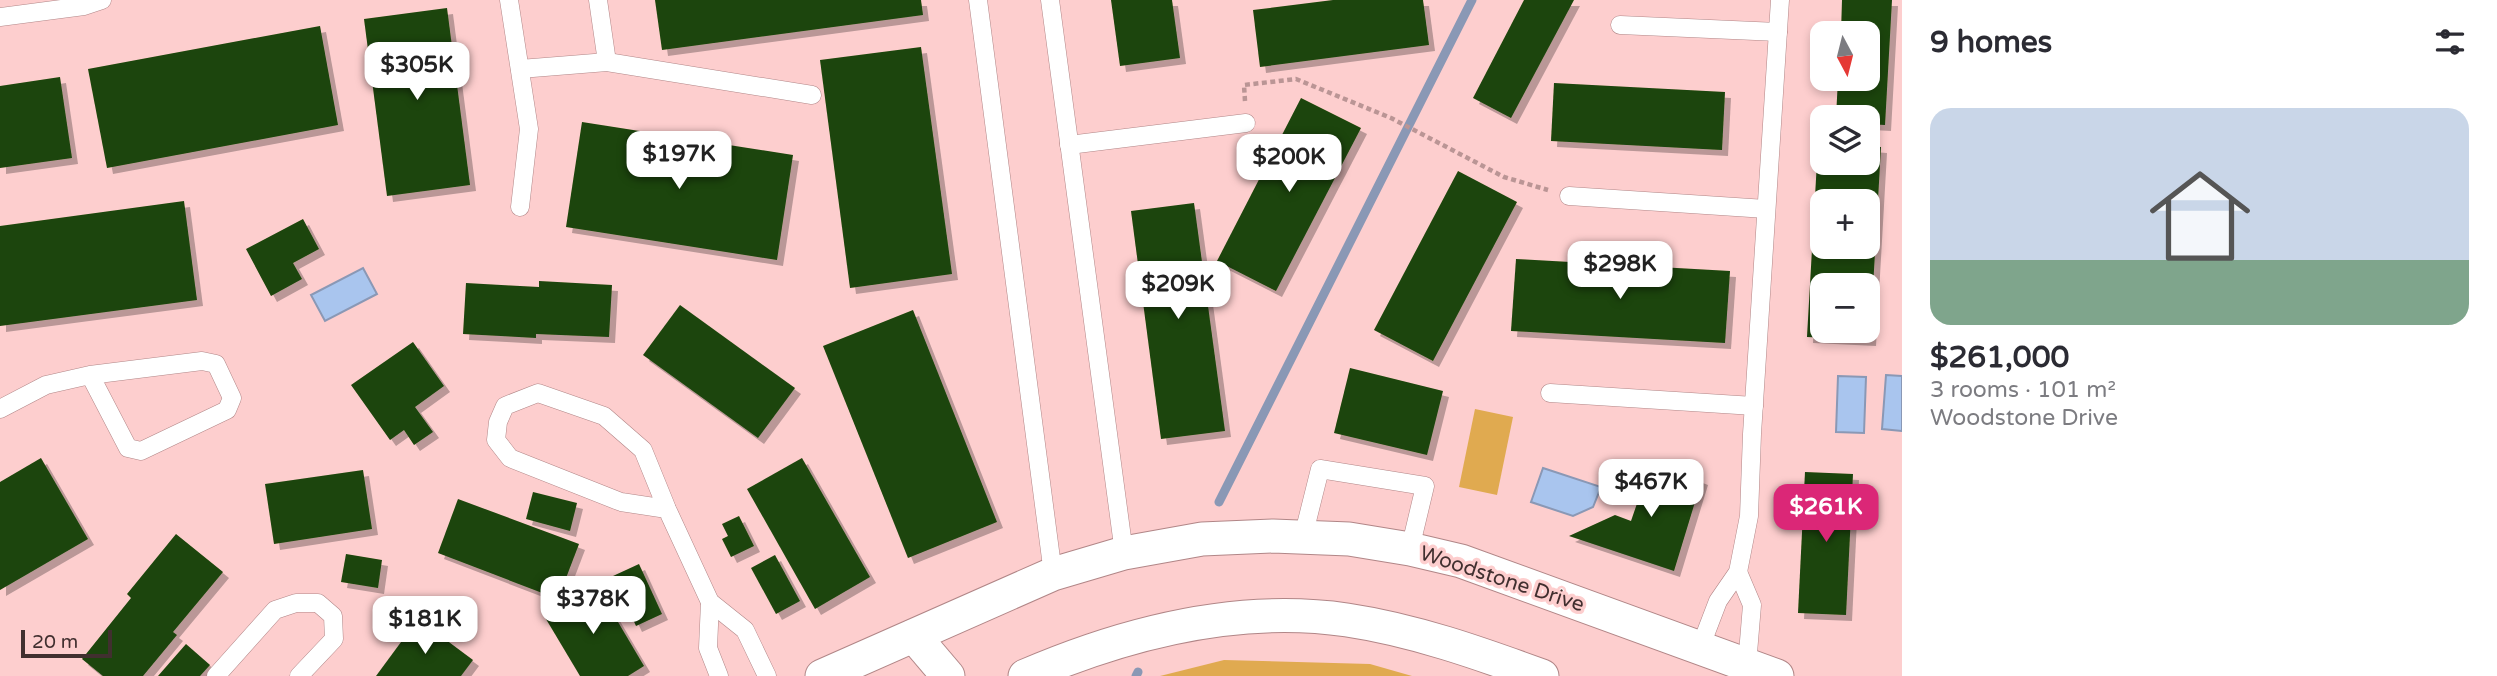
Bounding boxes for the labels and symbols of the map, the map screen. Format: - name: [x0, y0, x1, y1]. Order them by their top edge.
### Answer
- north arrow: [1810, 21, 1880, 91]
- pin: $305K: [368, 42, 466, 102]
- pin: $197K: [630, 132, 728, 191]
- pin: $200K: [1240, 134, 1338, 194]
- pin: $298K: [1571, 242, 1669, 301]
- pin: $209K: [1129, 262, 1227, 321]
- pin: $467K: [1602, 460, 1700, 519]
- pin: $261K: [1777, 484, 1875, 544]
- street label: Woodstone Drive: [1417, 541, 1588, 617]
- pin: $378K: [544, 576, 642, 636]
- pin: $181K: [376, 596, 474, 656]
- scale bar: [21, 627, 112, 659]

